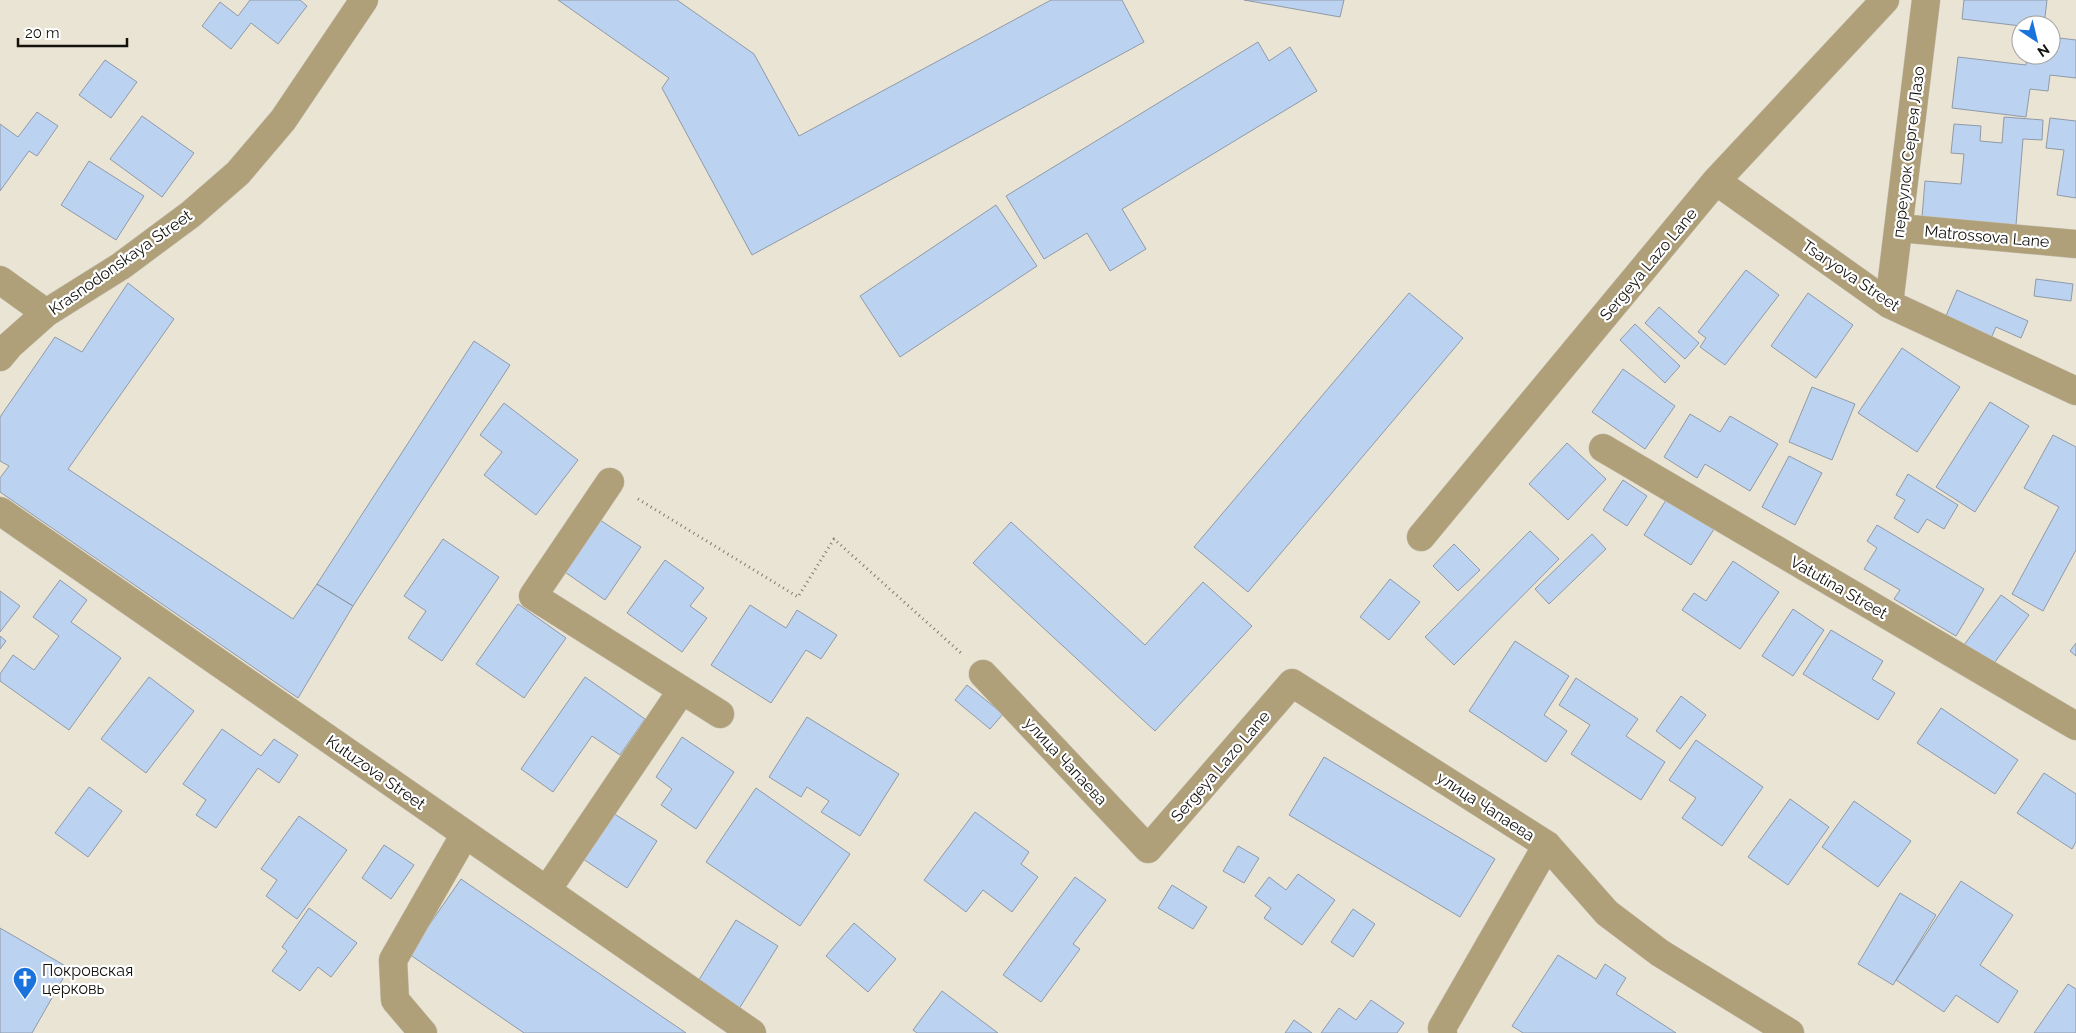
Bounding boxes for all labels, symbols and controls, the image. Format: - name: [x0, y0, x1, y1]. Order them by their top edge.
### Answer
- scale bar: [18, 15, 126, 47]
- north arrow: [2011, 15, 2061, 65]
- text: 20 m: [25, 24, 60, 42]
- text: N: [2034, 41, 2052, 60]
- street label: переулок Сергея Лазо: [1889, 65, 1928, 239]
- street label: Sergeya Lazo Lane: [1596, 204, 1701, 324]
- street label: Krasnodonskaya Street: [45, 205, 196, 319]
- street label: Matrossova Lane: [1924, 222, 2050, 251]
- street label: Tsaryova Street: [1798, 236, 1903, 315]
- street label: Vatutina Street: [1787, 552, 1891, 623]
- street label: Sergeya Lazo Lane: [1167, 707, 1274, 826]
- street label: улица Чапаева: [1020, 714, 1111, 809]
- street label: Kutuzova Street: [322, 731, 430, 814]
- street label: улица Чапаева: [1433, 768, 1538, 845]
- place label: Покровская церковь: [42, 961, 133, 998]
- church icon: Покровская церковь: [12, 966, 38, 1000]

